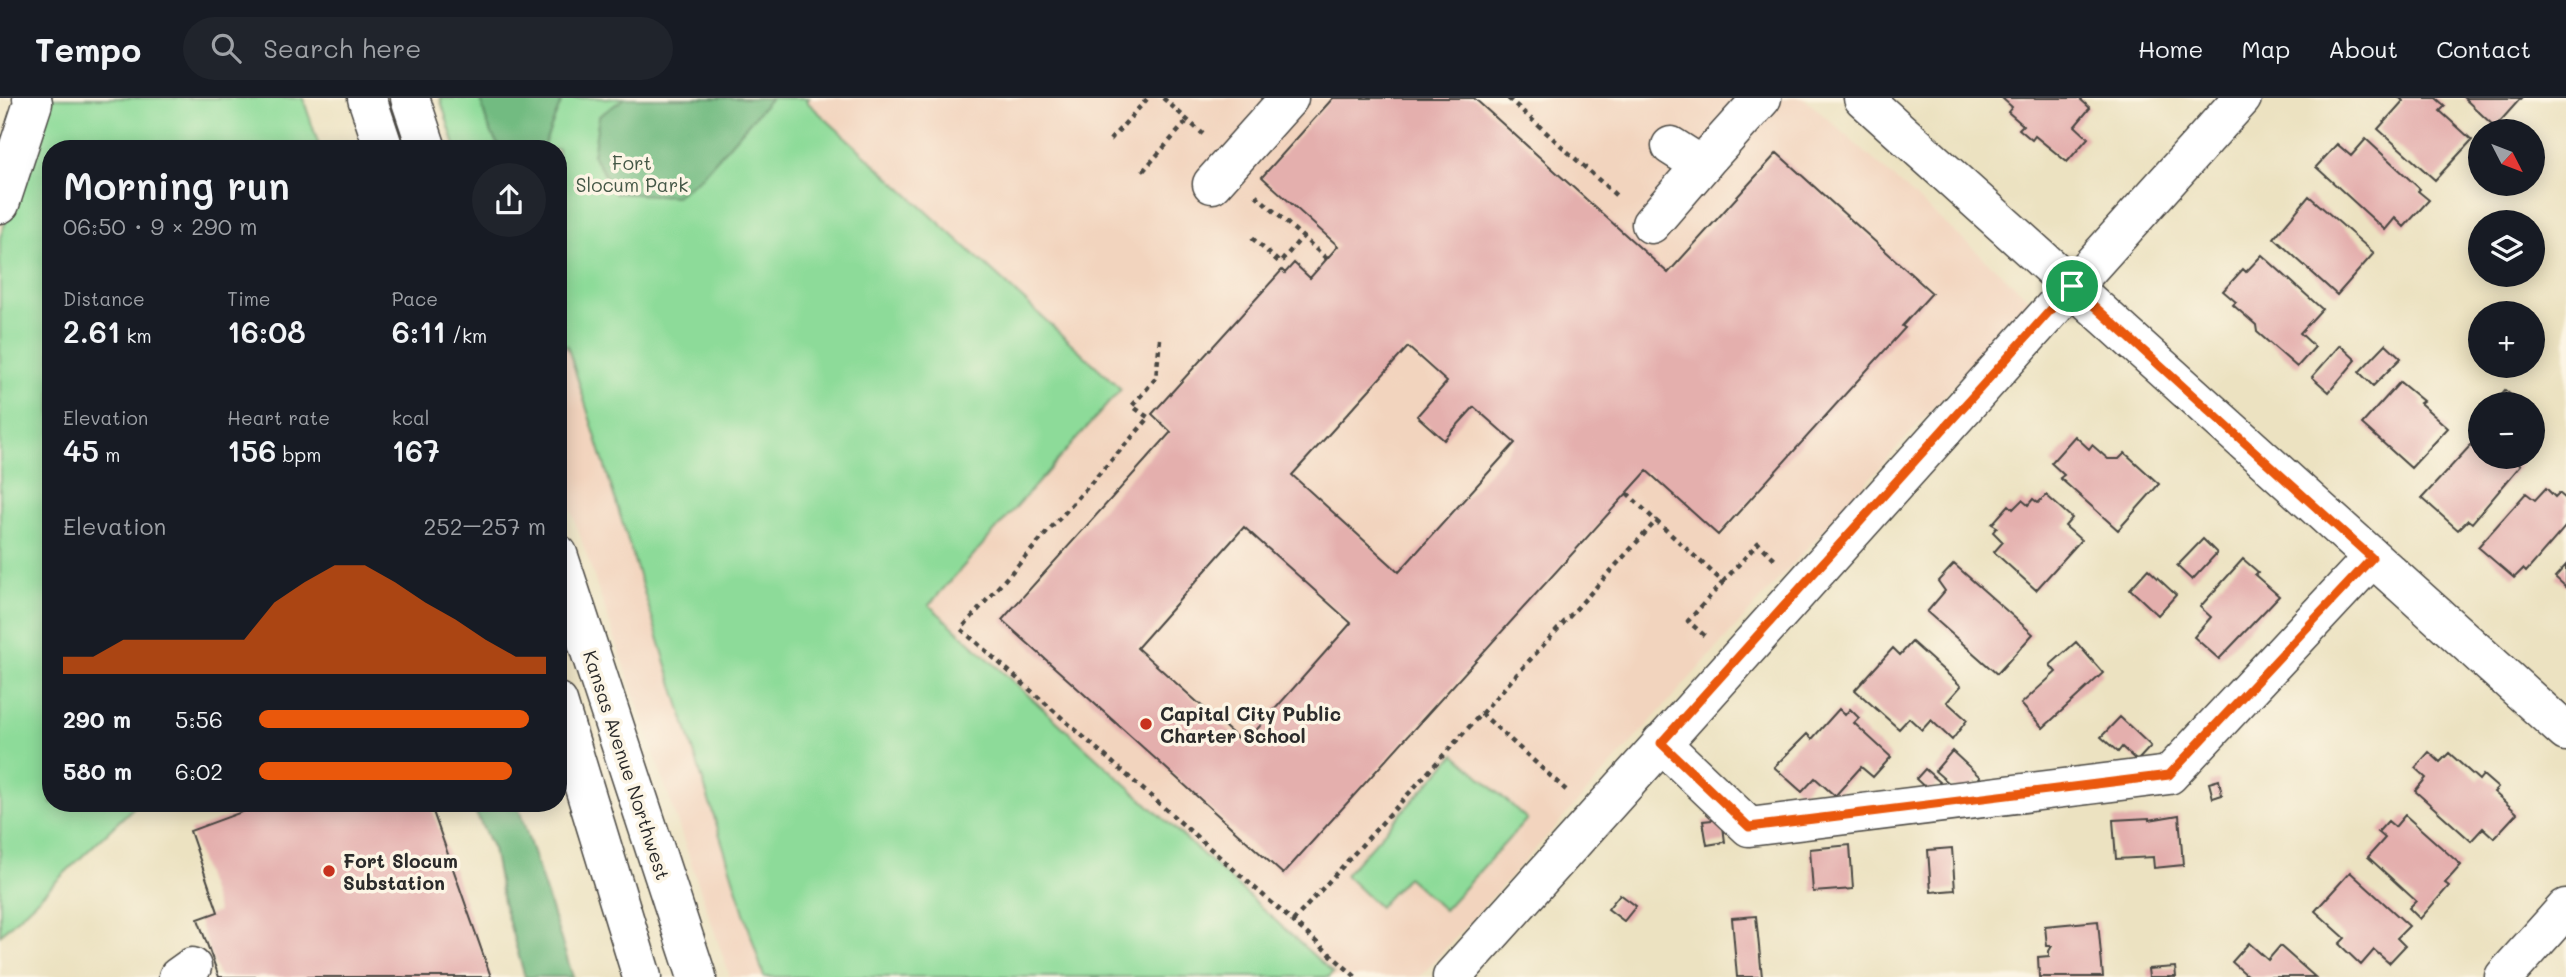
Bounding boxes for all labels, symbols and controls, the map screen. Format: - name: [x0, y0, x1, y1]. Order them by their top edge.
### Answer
- search box: [183, 17, 673, 80]
- text: Tempo: [35, 27, 141, 70]
- icon: search: [207, 29, 245, 67]
- text: Search here: [263, 31, 421, 65]
- text: Home: [2138, 33, 2203, 64]
- text: Map: [2241, 33, 2290, 64]
- text: About: [2328, 33, 2398, 64]
- text: Contact: [2436, 33, 2531, 64]
- north arrow: [2468, 119, 2544, 196]
- map controls: [2468, 119, 2545, 469]
- park label: Fort Slocum Park: [576, 150, 688, 197]
- text: Morning run: [63, 160, 290, 210]
- button: share: [472, 163, 546, 237]
- button: layers: [2468, 210, 2545, 287]
- text: 06:50 · 9 × 290 m: [63, 211, 258, 241]
- pin: [2042, 256, 2102, 316]
- icon: arrive: [2053, 267, 2091, 305]
- text: Distance: [63, 286, 145, 311]
- text: Time: [227, 286, 271, 311]
- text: Pace: [392, 286, 438, 311]
- button: +: [2468, 301, 2545, 378]
- text: 2.61: [63, 311, 120, 351]
- text: 16:08: [227, 311, 306, 351]
- text: 6:11: [392, 311, 446, 351]
- text: km: [120, 323, 152, 348]
- text: /km: [446, 323, 487, 348]
- button: −: [2468, 392, 2545, 469]
- text: Elevation: [63, 405, 148, 430]
- text: Heart rate: [227, 405, 330, 430]
- text: kcal: [392, 405, 430, 430]
- text: 45: [63, 430, 99, 470]
- text: 156: [227, 430, 276, 470]
- text: 167: [392, 430, 440, 470]
- text: m: [99, 442, 120, 467]
- text: bpm: [276, 442, 321, 467]
- text: Elevation: [63, 511, 166, 541]
- text: 252–257 m: [423, 511, 546, 541]
- street label: Kansas Avenue Northwest: [578, 647, 676, 883]
- place label: Capital City Public Charter School: [1160, 701, 1341, 748]
- text: 290 m: [63, 704, 131, 734]
- text: 5:56: [175, 704, 223, 734]
- marker: Capital City Public Charter School: [1138, 716, 1154, 732]
- text: 580 m: [63, 756, 132, 786]
- text: 6:02: [175, 756, 223, 786]
- place label: Fort Slocum Substation: [343, 848, 458, 895]
- marker: Fort Slocum Substation: [321, 863, 337, 879]

